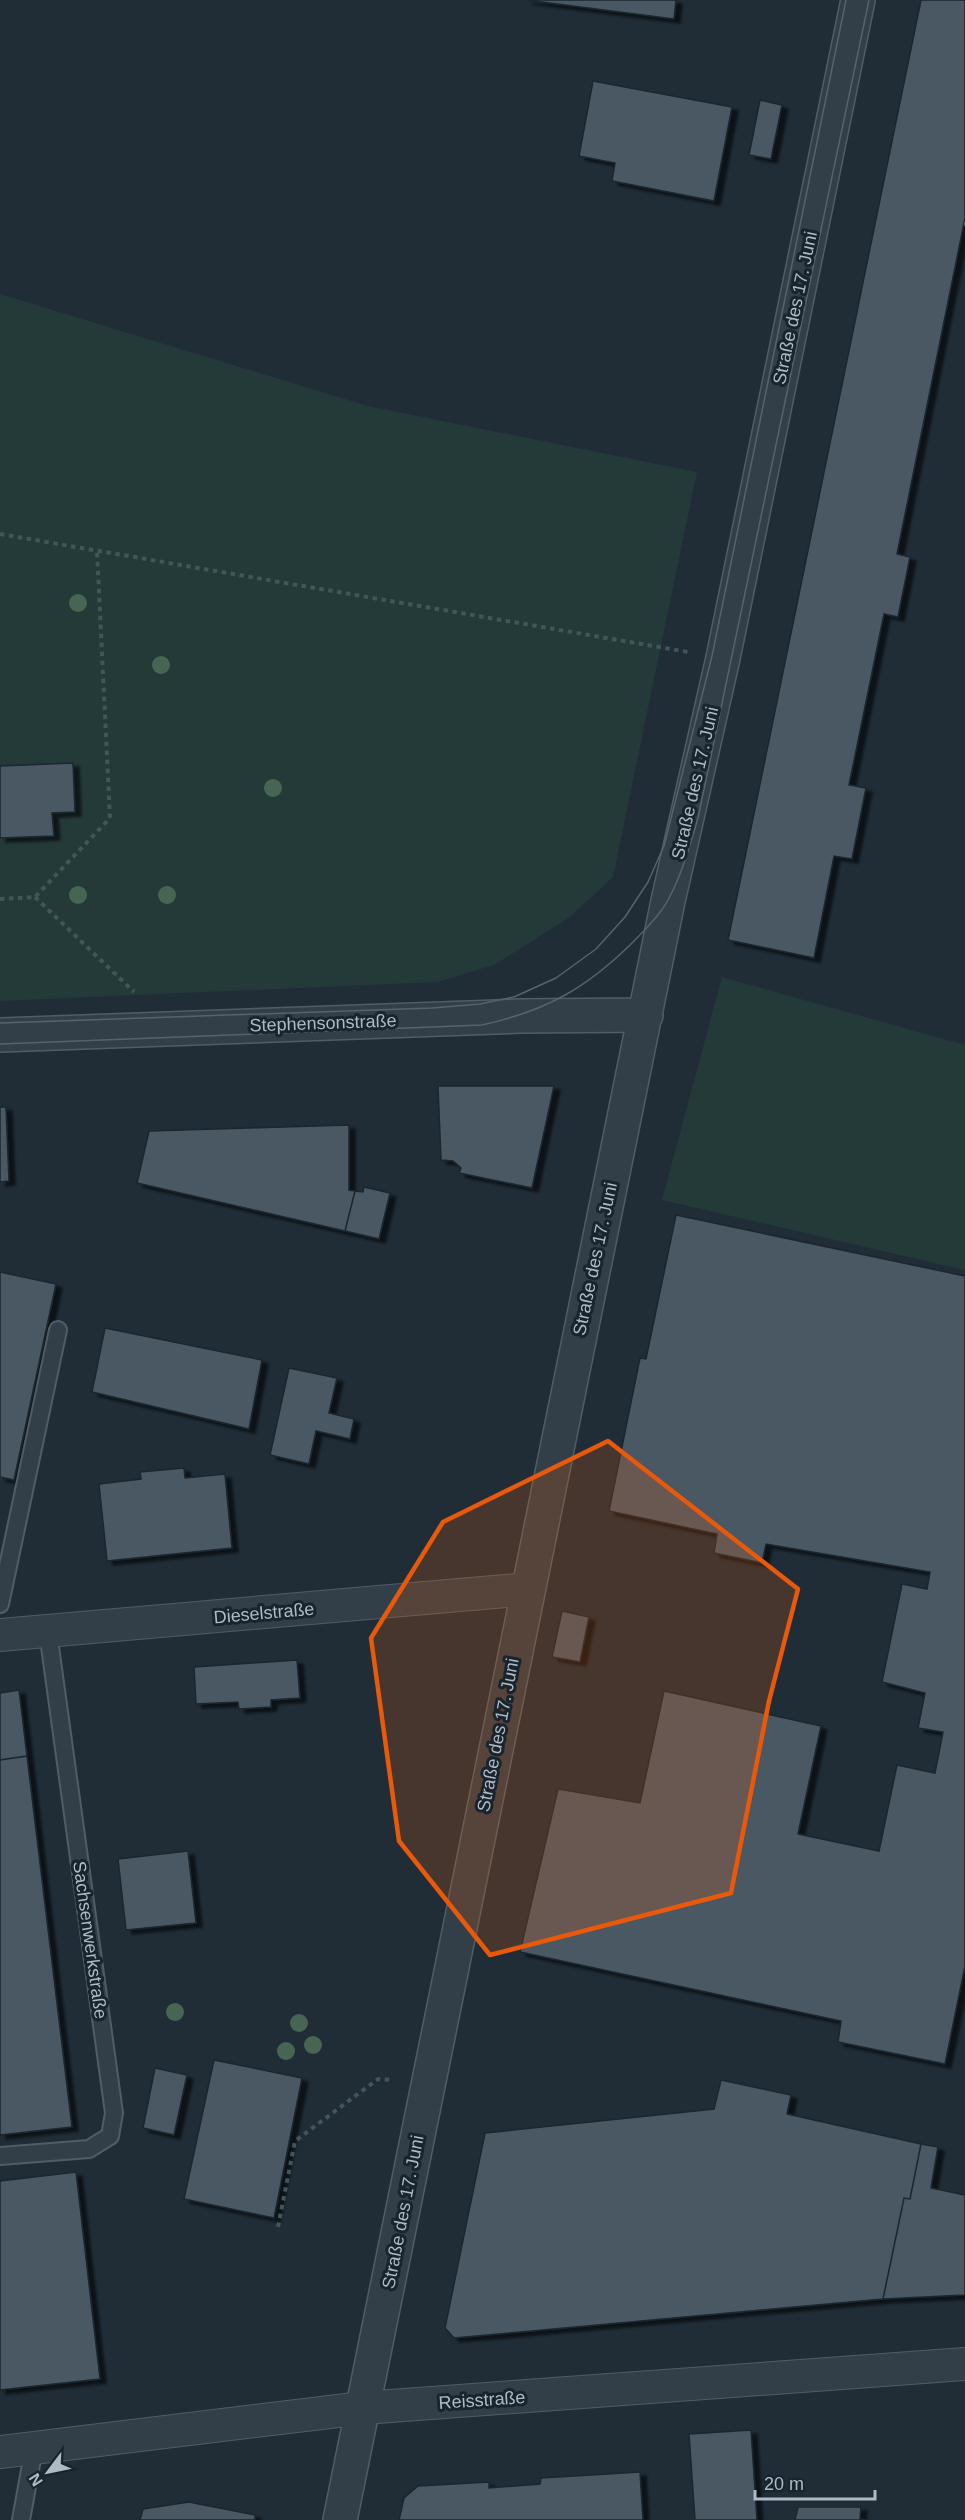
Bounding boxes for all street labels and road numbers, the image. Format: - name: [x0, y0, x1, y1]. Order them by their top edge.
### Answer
- street label: Straße des 17. Juni: [769, 230, 821, 386]
- street label: Straße des 17. Juni: [668, 705, 722, 861]
- street label: Stephensonstraße: [249, 1010, 397, 1036]
- street label: Straße des 17. Juni: [569, 1181, 621, 1337]
- street label: Dieselstraße: [213, 1599, 315, 1627]
- street label: Straße des 17. Juni: [473, 1656, 523, 1814]
- street label: Sachsenwerkstraße: [69, 1860, 111, 2020]
- street label: Straße des 17. Juni: [378, 2133, 428, 2291]
- street label: Reisstraße: [438, 2387, 526, 2413]

